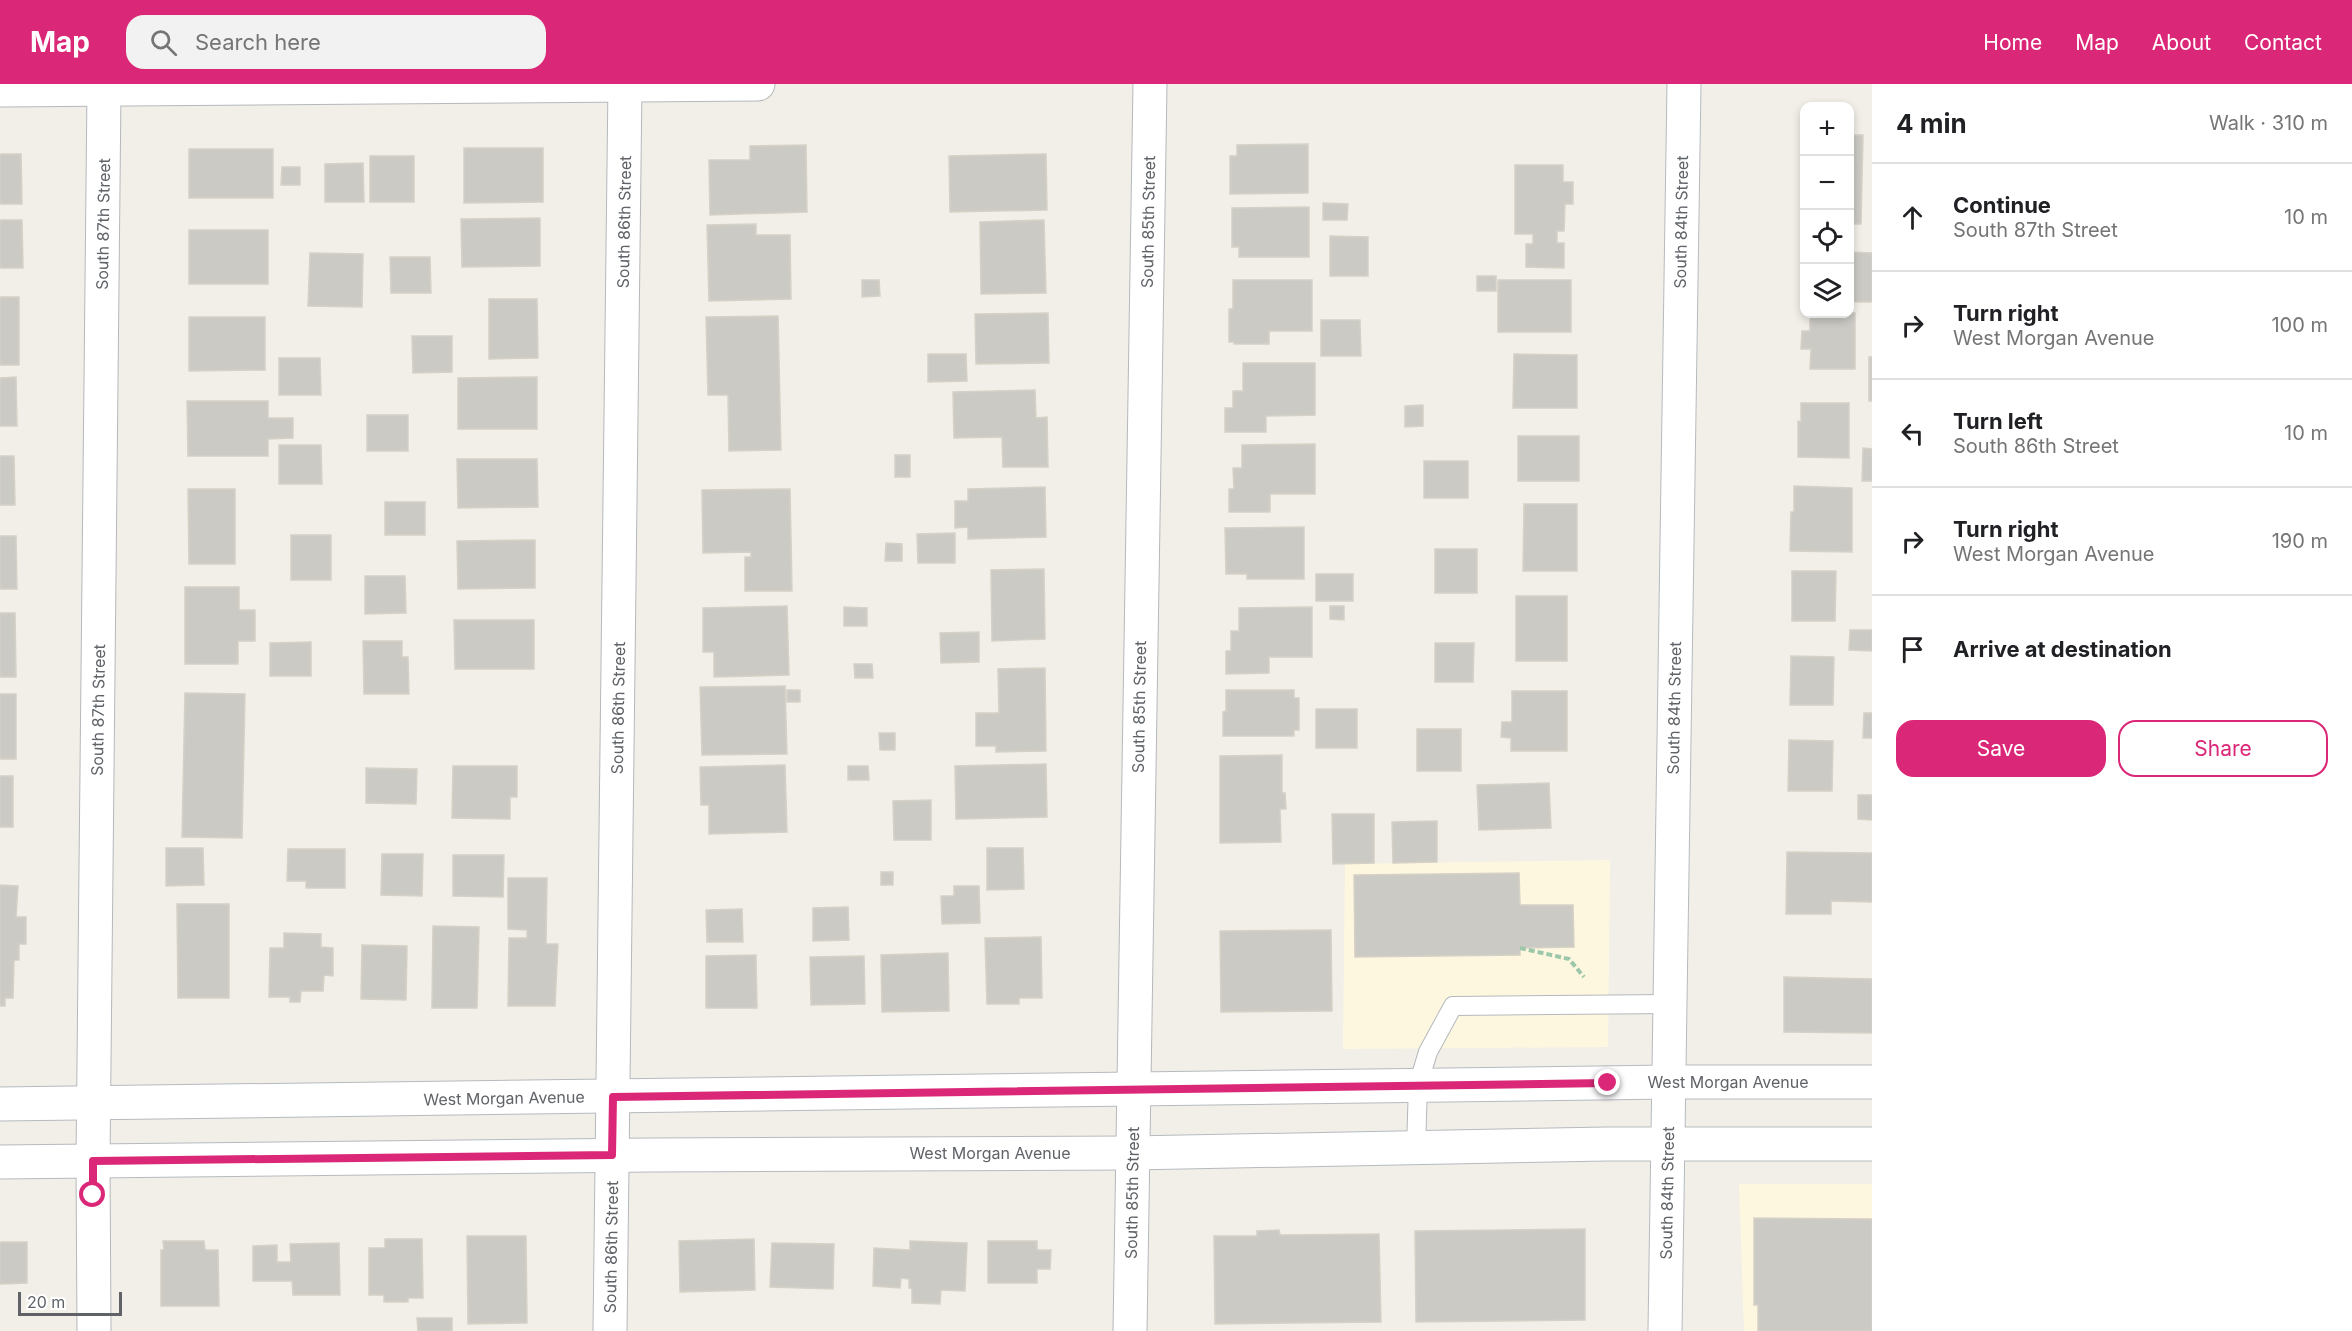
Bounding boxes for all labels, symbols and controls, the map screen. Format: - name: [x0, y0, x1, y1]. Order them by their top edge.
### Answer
- search box: [126, 15, 546, 69]
- text: Map: [30, 25, 90, 59]
- icon: search: [147, 26, 180, 59]
- text: Search here: [195, 29, 321, 55]
- text: Home: [1983, 30, 2042, 55]
- text: Map: [2075, 30, 2119, 55]
- text: About: [2152, 30, 2211, 55]
- text: Contact: [2244, 30, 2322, 55]
- map controls: [1800, 102, 1854, 318]
- button: +: [1800, 102, 1854, 156]
- text: 4 min: [1896, 108, 1967, 139]
- text: Walk · 310 m: [2209, 111, 2328, 135]
- street label: South 86th Street: [613, 155, 635, 289]
- street label: South 84th Street: [1670, 155, 1692, 289]
- street label: South 85th Street: [1137, 156, 1159, 288]
- button: −: [1800, 156, 1854, 210]
- street label: South 87th Street: [92, 158, 114, 290]
- text: Continue: [1953, 192, 2051, 218]
- icon: ahead: [1896, 201, 1929, 234]
- text: 10 m: [2284, 205, 2328, 229]
- button: locate: [1800, 210, 1854, 264]
- text: South 87th Street: [1953, 218, 2118, 242]
- button: layers: [1800, 264, 1854, 318]
- text: Turn right: [1953, 300, 2059, 326]
- icon: right: [1896, 309, 1929, 342]
- text: 100 m: [2271, 313, 2328, 337]
- text: West Morgan Avenue: [1953, 326, 2155, 350]
- text: Turn left: [1953, 408, 2043, 434]
- icon: left: [1896, 417, 1929, 450]
- text: 10 m: [2284, 421, 2328, 445]
- text: South 86th Street: [1953, 434, 2119, 458]
- text: Turn right: [1953, 516, 2059, 542]
- icon: right: [1896, 525, 1929, 558]
- text: 190 m: [2272, 529, 2328, 553]
- text: West Morgan Avenue: [1953, 542, 2155, 566]
- icon: arrive: [1896, 633, 1929, 666]
- text: Arrive at destination: [1953, 636, 2172, 662]
- street label: South 86th Street: [607, 641, 629, 775]
- street label: South 85th Street: [1128, 641, 1150, 773]
- street label: South 84th Street: [1663, 641, 1685, 775]
- street label: South 87th Street: [87, 644, 109, 776]
- button: Save: [1896, 720, 2106, 777]
- button: Share: [2118, 720, 2328, 777]
- route end: [1594, 1069, 1620, 1095]
- street label: West Morgan Avenue: [1647, 1072, 1809, 1092]
- street label: West Morgan Avenue: [423, 1087, 585, 1109]
- street label: South 84th Street: [1656, 1126, 1678, 1260]
- street label: South 85th Street: [1121, 1127, 1143, 1259]
- street label: West Morgan Avenue: [909, 1143, 1071, 1163]
- street label: South 86th Street: [600, 1180, 622, 1314]
- route start: [79, 1181, 105, 1207]
- scale bar: [18, 1289, 122, 1316]
- text: 20 m: [27, 1292, 65, 1312]

